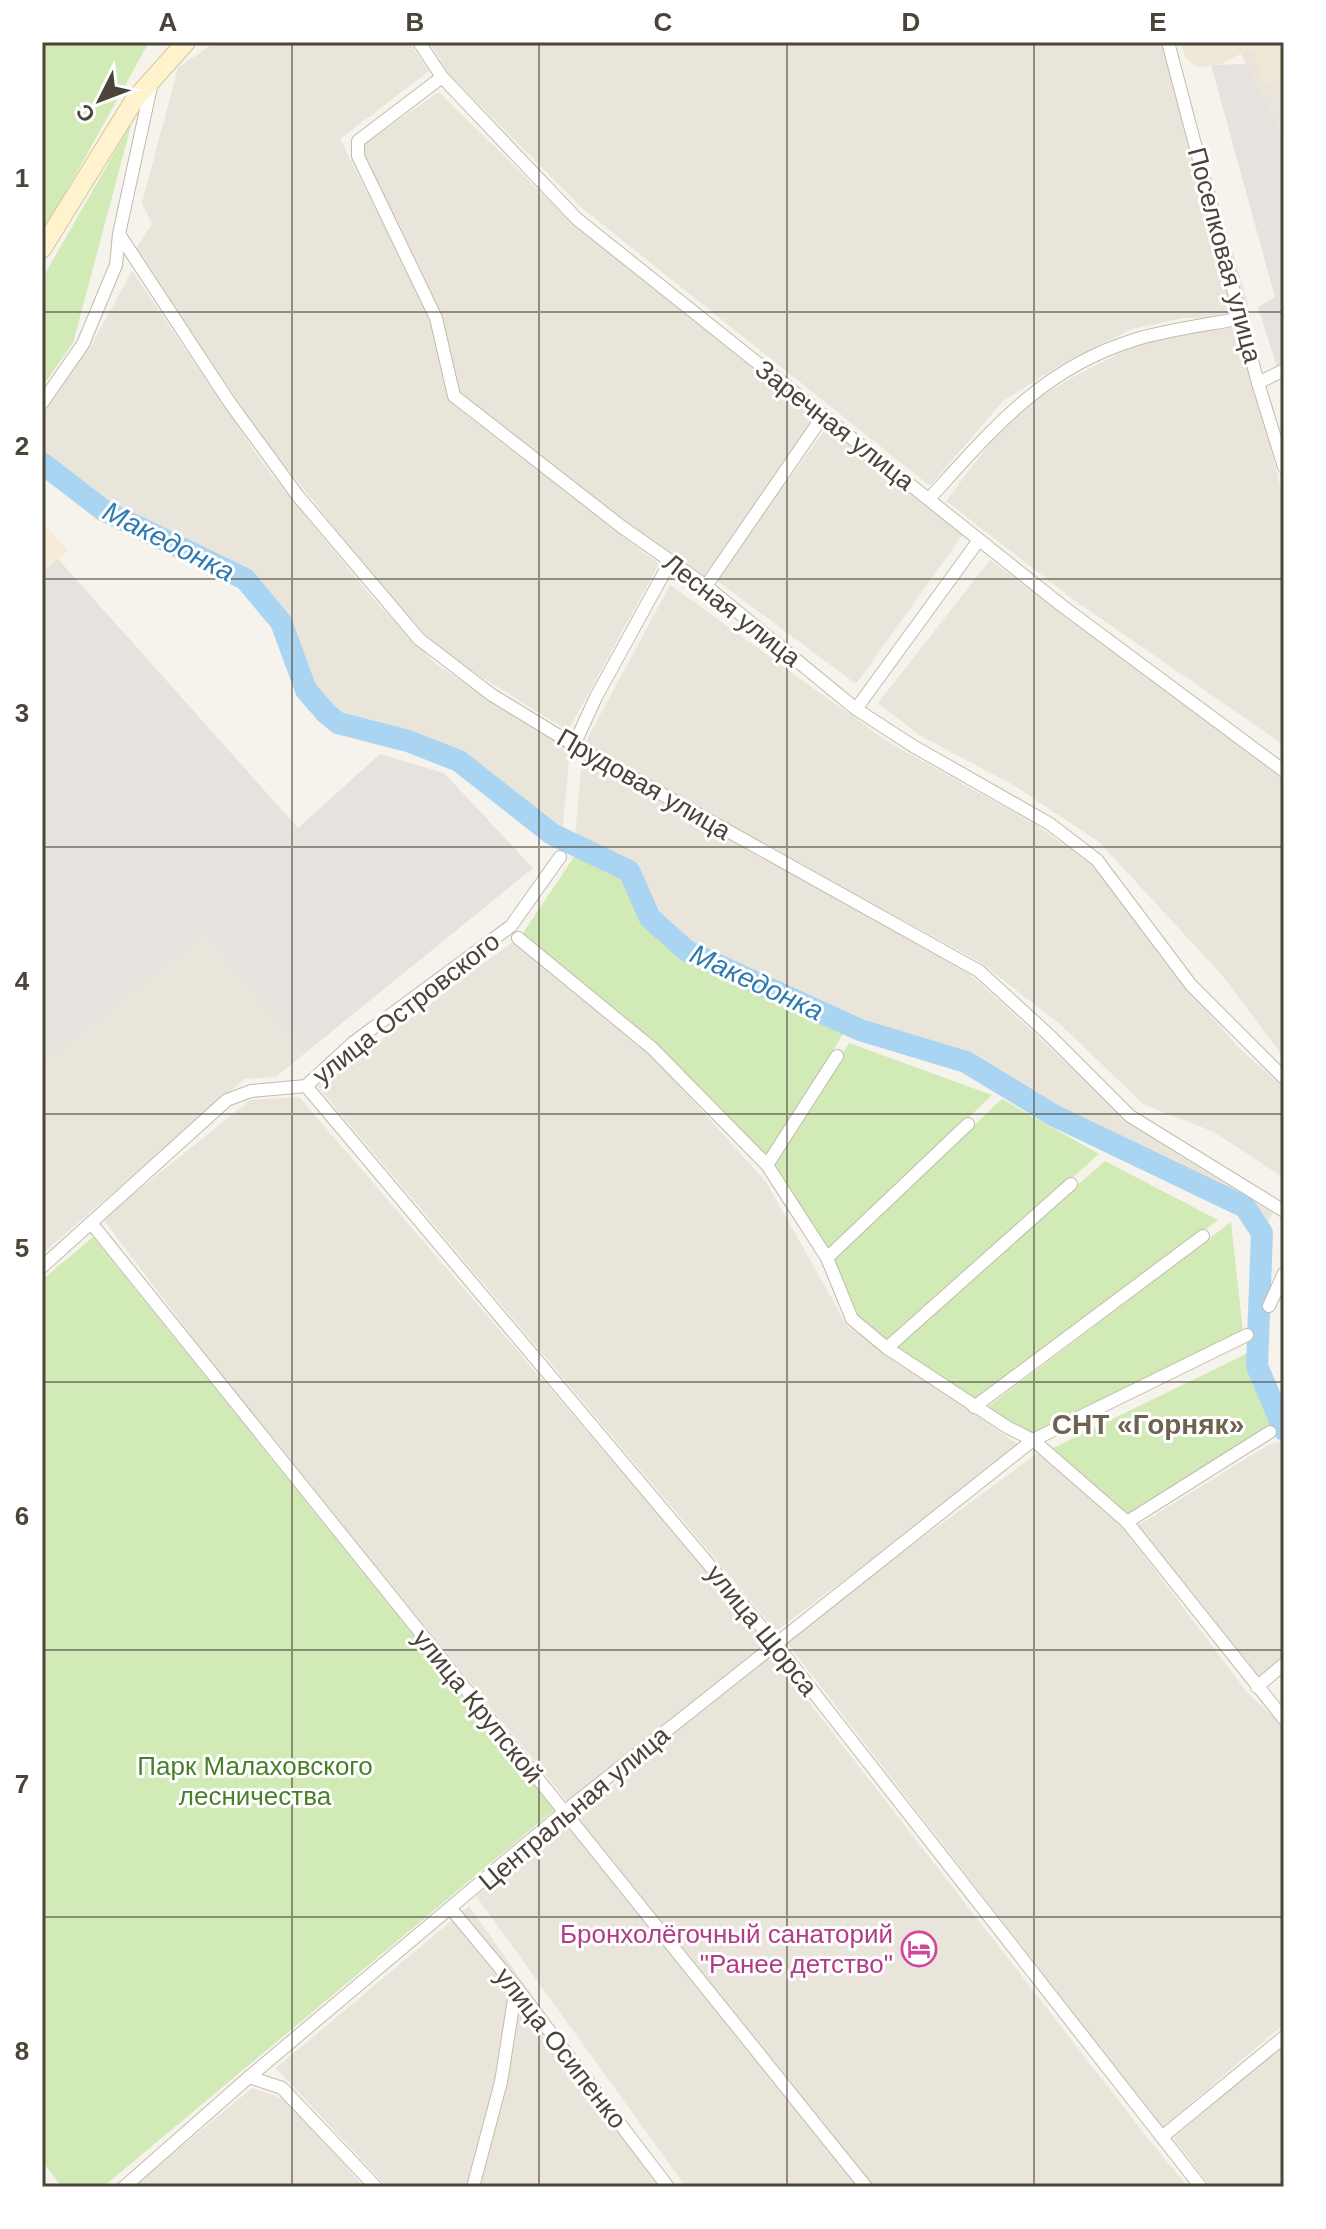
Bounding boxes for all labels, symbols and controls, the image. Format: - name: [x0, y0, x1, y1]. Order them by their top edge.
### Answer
- text: A: [159, 7, 178, 37]
- text: B: [406, 7, 424, 37]
- text: C: [654, 7, 673, 37]
- text: D: [902, 7, 920, 37]
- text: E: [1149, 7, 1167, 37]
- north arrow: [60, 60, 140, 140]
- text: С: [71, 99, 100, 127]
- street label: Поселковая улица: [1182, 144, 1268, 367]
- text: 1: [15, 163, 29, 193]
- street label: Заречная улица: [750, 354, 921, 497]
- text: 2: [15, 431, 29, 461]
- water label: Македонка: [98, 495, 239, 588]
- street label: Лесная улица: [657, 547, 807, 673]
- text: 3: [15, 698, 29, 728]
- street label: Прудовая улица: [552, 722, 737, 846]
- street label: улица Островского: [307, 926, 505, 1090]
- water label: Македонка: [685, 938, 828, 1027]
- text: 4: [15, 966, 30, 996]
- text: 5: [15, 1233, 29, 1263]
- district label: СНТ «Горняк»: [1052, 1409, 1244, 1440]
- text: 6: [15, 1501, 29, 1531]
- street label: улица Щорса: [700, 1559, 824, 1702]
- street label: улица Крупской: [407, 1623, 549, 1789]
- street label: Центральная улица: [473, 1719, 676, 1896]
- park label: Парк Малаховского лесничества: [137, 1751, 373, 1811]
- text: 7: [15, 1769, 29, 1799]
- place label: Бронхолёгочный санаторий "Ранее детство": [560, 1919, 893, 1979]
- hotel icon: Бронхолёгочный санаторий "Ранее детство": [900, 1930, 938, 1968]
- street label: улица Осипенко: [489, 1962, 633, 2134]
- text: 8: [15, 2036, 29, 2066]

